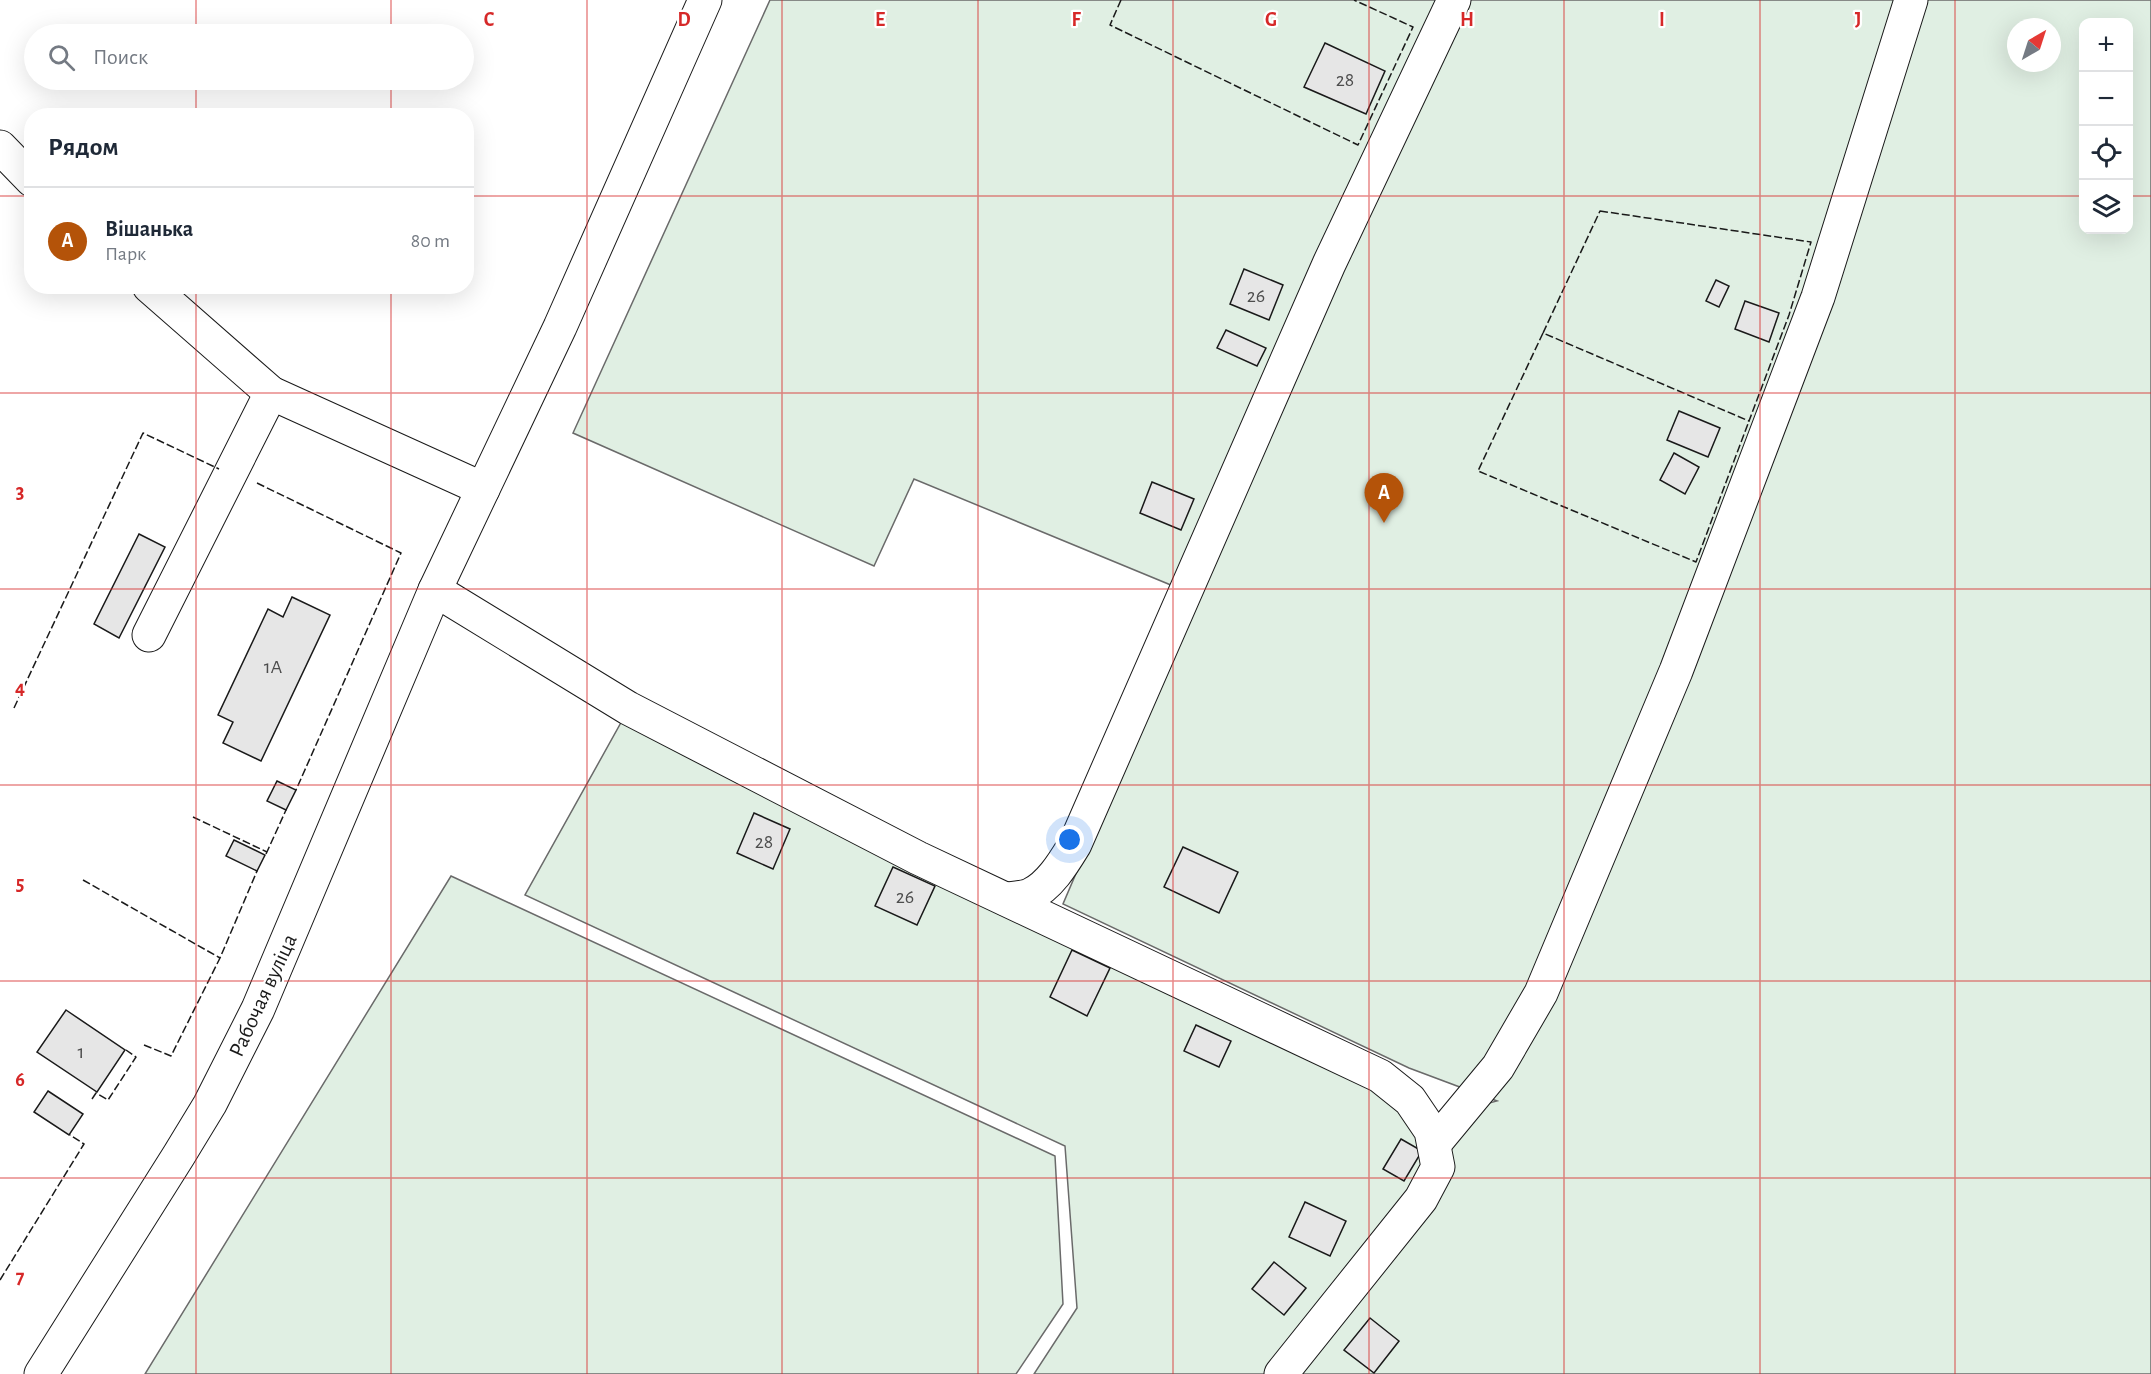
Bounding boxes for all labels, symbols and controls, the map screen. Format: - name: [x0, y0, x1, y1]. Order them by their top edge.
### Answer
- text: C: [484, 10, 495, 30]
- text: D: [677, 10, 691, 30]
- text: E: [875, 10, 885, 30]
- text: F: [1071, 10, 1081, 30]
- text: G: [1265, 10, 1277, 30]
- text: H: [1460, 10, 1474, 30]
- text: I: [1659, 10, 1665, 30]
- text: J: [1855, 10, 1861, 30]
- north arrow: [2007, 18, 2061, 72]
- map controls: [2079, 18, 2133, 234]
- button: +: [2079, 18, 2133, 72]
- search box: [24, 24, 474, 90]
- icon: search: [45, 41, 78, 74]
- text: Поиск: [93, 46, 148, 68]
- house number: 28: [1336, 70, 1354, 90]
- button: −: [2079, 72, 2133, 126]
- button: locate: [2079, 126, 2133, 180]
- text: Рядом: [48, 134, 119, 160]
- button: layers: [2079, 180, 2133, 234]
- text: Вішанька: [105, 218, 193, 240]
- text: A: [62, 231, 74, 251]
- text: 80 m: [411, 231, 450, 251]
- text: Парк: [105, 244, 146, 264]
- house number: 26: [1247, 286, 1265, 306]
- pin: A: [1364, 474, 1404, 523]
- text: 3: [16, 482, 24, 502]
- house number: 1А: [264, 657, 283, 677]
- text: 4: [15, 678, 25, 698]
- your location: [1055, 825, 1084, 854]
- house number: 28: [755, 832, 773, 852]
- text: 5: [16, 874, 24, 894]
- house number: 26: [896, 887, 914, 907]
- street label: Рабочая вуліца: [225, 931, 301, 1060]
- house number: 1: [78, 1042, 84, 1062]
- text: 6: [15, 1070, 25, 1090]
- text: 7: [16, 1267, 25, 1287]

